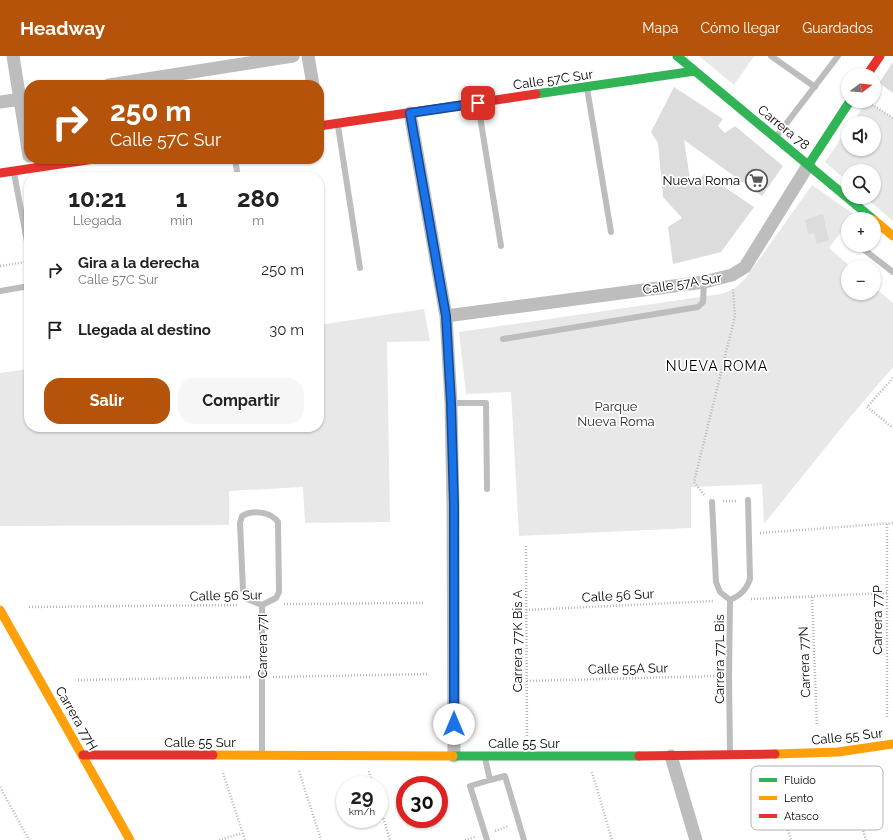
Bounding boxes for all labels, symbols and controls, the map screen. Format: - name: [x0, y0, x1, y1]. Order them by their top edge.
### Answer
- text: Headway: [20, 17, 105, 39]
- text: Mapa: [642, 20, 678, 36]
- text: Cómo llegar: [700, 20, 780, 36]
- text: Guardados: [802, 20, 873, 36]
- street label: Calle 57C Sur: [512, 66, 594, 93]
- north arrow: [841, 68, 881, 108]
- map controls: [841, 68, 881, 300]
- pin: [461, 86, 495, 120]
- icon: arrive: [467, 92, 489, 114]
- text: 250 m: [110, 95, 191, 128]
- icon: right: [44, 96, 96, 148]
- street label: Carrera 78: [755, 102, 813, 153]
- button: sound: [841, 116, 881, 156]
- text: Calle 57C Sur: [110, 129, 221, 150]
- button: search: [841, 164, 881, 204]
- supermarket icon: Nueva Roma: [743, 167, 769, 193]
- place label: Nueva Roma: [663, 173, 740, 188]
- text: 10:21: [68, 184, 126, 213]
- text: 1: [176, 184, 187, 213]
- text: 280: [237, 184, 280, 213]
- button: +: [841, 212, 881, 252]
- text: Llegada: [73, 213, 122, 228]
- text: min: [170, 213, 193, 228]
- text: m: [252, 213, 264, 228]
- text: Gira a la derecha: [78, 254, 199, 272]
- icon: right: [44, 259, 66, 281]
- button: −: [841, 260, 881, 300]
- text: 250 m: [261, 261, 304, 279]
- street label: Calle 57A Sur: [642, 270, 723, 297]
- text: Calle 57C Sur: [78, 272, 158, 287]
- icon: arrive: [44, 319, 66, 341]
- text: Llegada al destino: [78, 321, 211, 339]
- text: 30 m: [269, 321, 304, 339]
- district label: NUEVA ROMA: [666, 358, 768, 374]
- button: Salir: [44, 378, 170, 424]
- button: Compartir: [178, 378, 304, 424]
- park label: Parque Nueva Roma: [577, 399, 655, 429]
- street label: Carrera 77P: [870, 585, 885, 655]
- street label: Calle 56 Sur: [581, 586, 655, 605]
- street label: Calle 56 Sur: [190, 587, 263, 604]
- street label: Carrera 77K Bis A: [510, 590, 525, 692]
- street label: Carrera 77I: [255, 614, 270, 678]
- street label: Carrera 77L Bis: [712, 614, 727, 704]
- street label: Carrera 77N: [796, 626, 813, 698]
- street label: Calle 55A Sur: [588, 660, 669, 677]
- street label: Carrera 77H: [52, 684, 101, 753]
- position arrow: [433, 703, 475, 745]
- street label: Calle 55 Sur: [811, 725, 884, 748]
- street label: Calle 55 Sur: [164, 735, 236, 750]
- street label: Calle 55 Sur: [488, 736, 560, 751]
- legend: [751, 766, 883, 830]
- text: Fluido: [784, 774, 816, 787]
- speed limit sign: 30: [396, 776, 448, 828]
- text: 29: [350, 785, 374, 809]
- text: Lento: [784, 792, 814, 805]
- text: km/h: [349, 806, 375, 817]
- text: Atasco: [784, 810, 819, 823]

